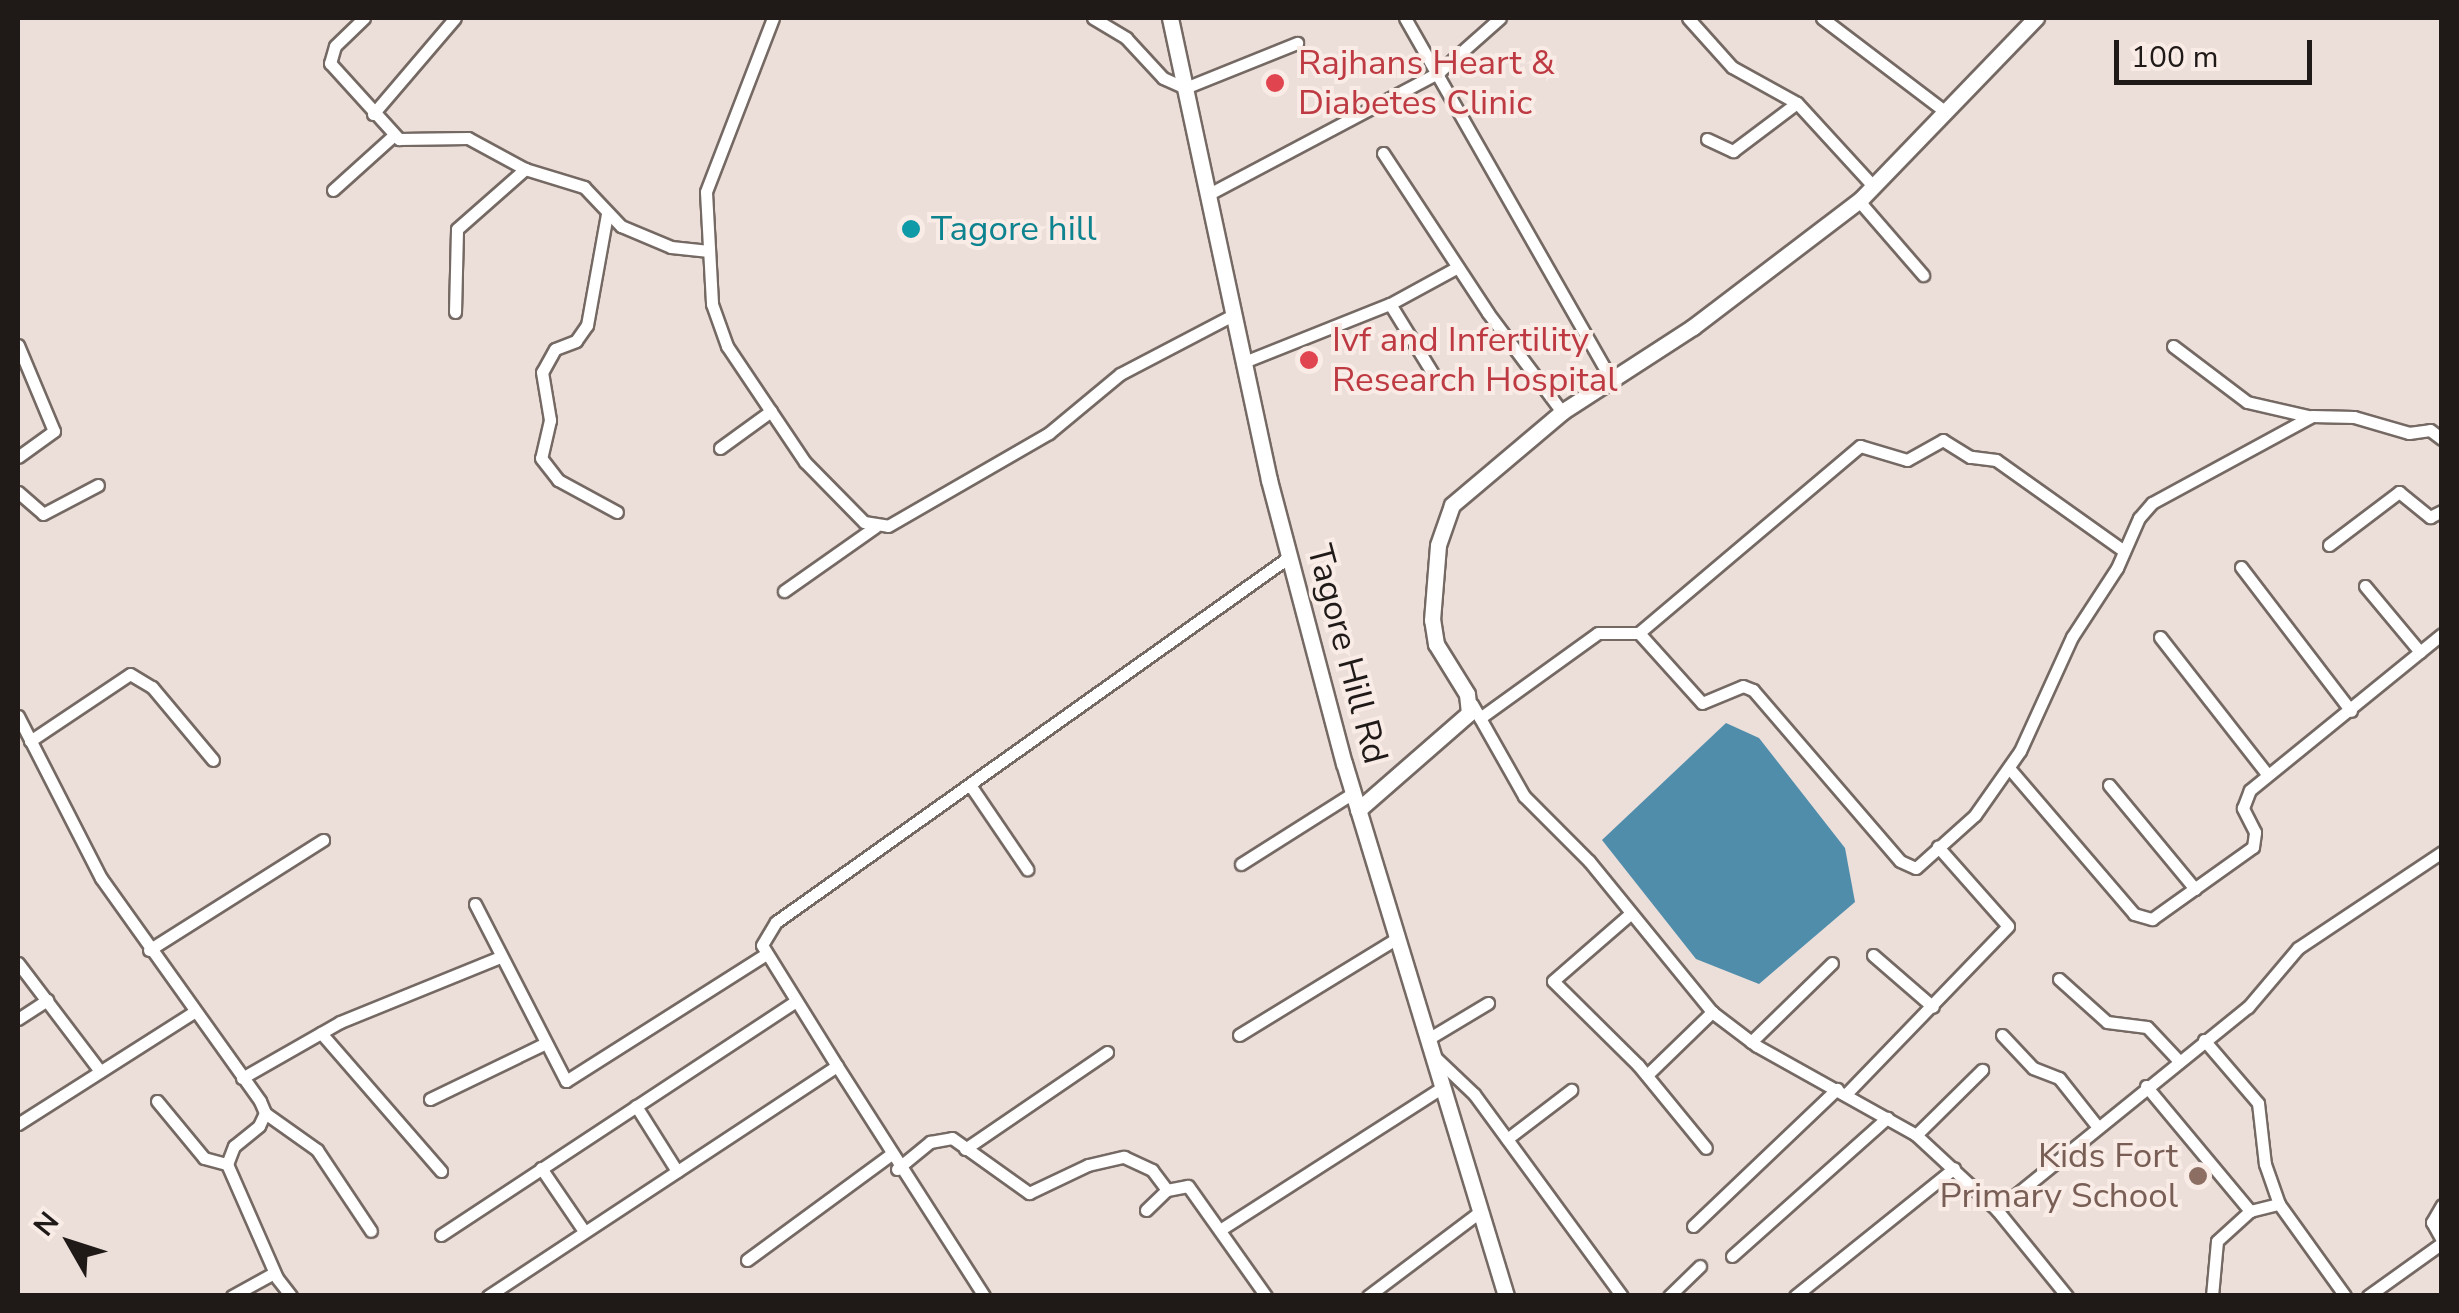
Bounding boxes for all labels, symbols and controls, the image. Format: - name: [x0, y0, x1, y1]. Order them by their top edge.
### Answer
- scale bar: [2119, 20, 2316, 82]
- text: 100 m: [2131, 37, 2218, 78]
- place label: Rajhans Heart & Diabetes Clinic: [1298, 42, 1555, 124]
- marker: Rajhans Heart & Diabetes Clinic: [1262, 70, 1288, 96]
- place label: Tagore hill: [931, 208, 1097, 250]
- marker: Tagore hill: [900, 218, 922, 240]
- place label: Ivf and Infertility Research Hospital: [1332, 319, 1618, 401]
- marker: Ivf and Infertility Research Hospital: [1296, 347, 1322, 373]
- street label: Tagore Hill Rd: [1298, 540, 1396, 768]
- place label: Kids Fort Primary School: [1940, 1135, 2178, 1217]
- marker: Kids Fort Primary School: [2187, 1165, 2209, 1187]
- north arrow: [20, 1193, 120, 1293]
- text: N: [25, 1204, 68, 1244]

